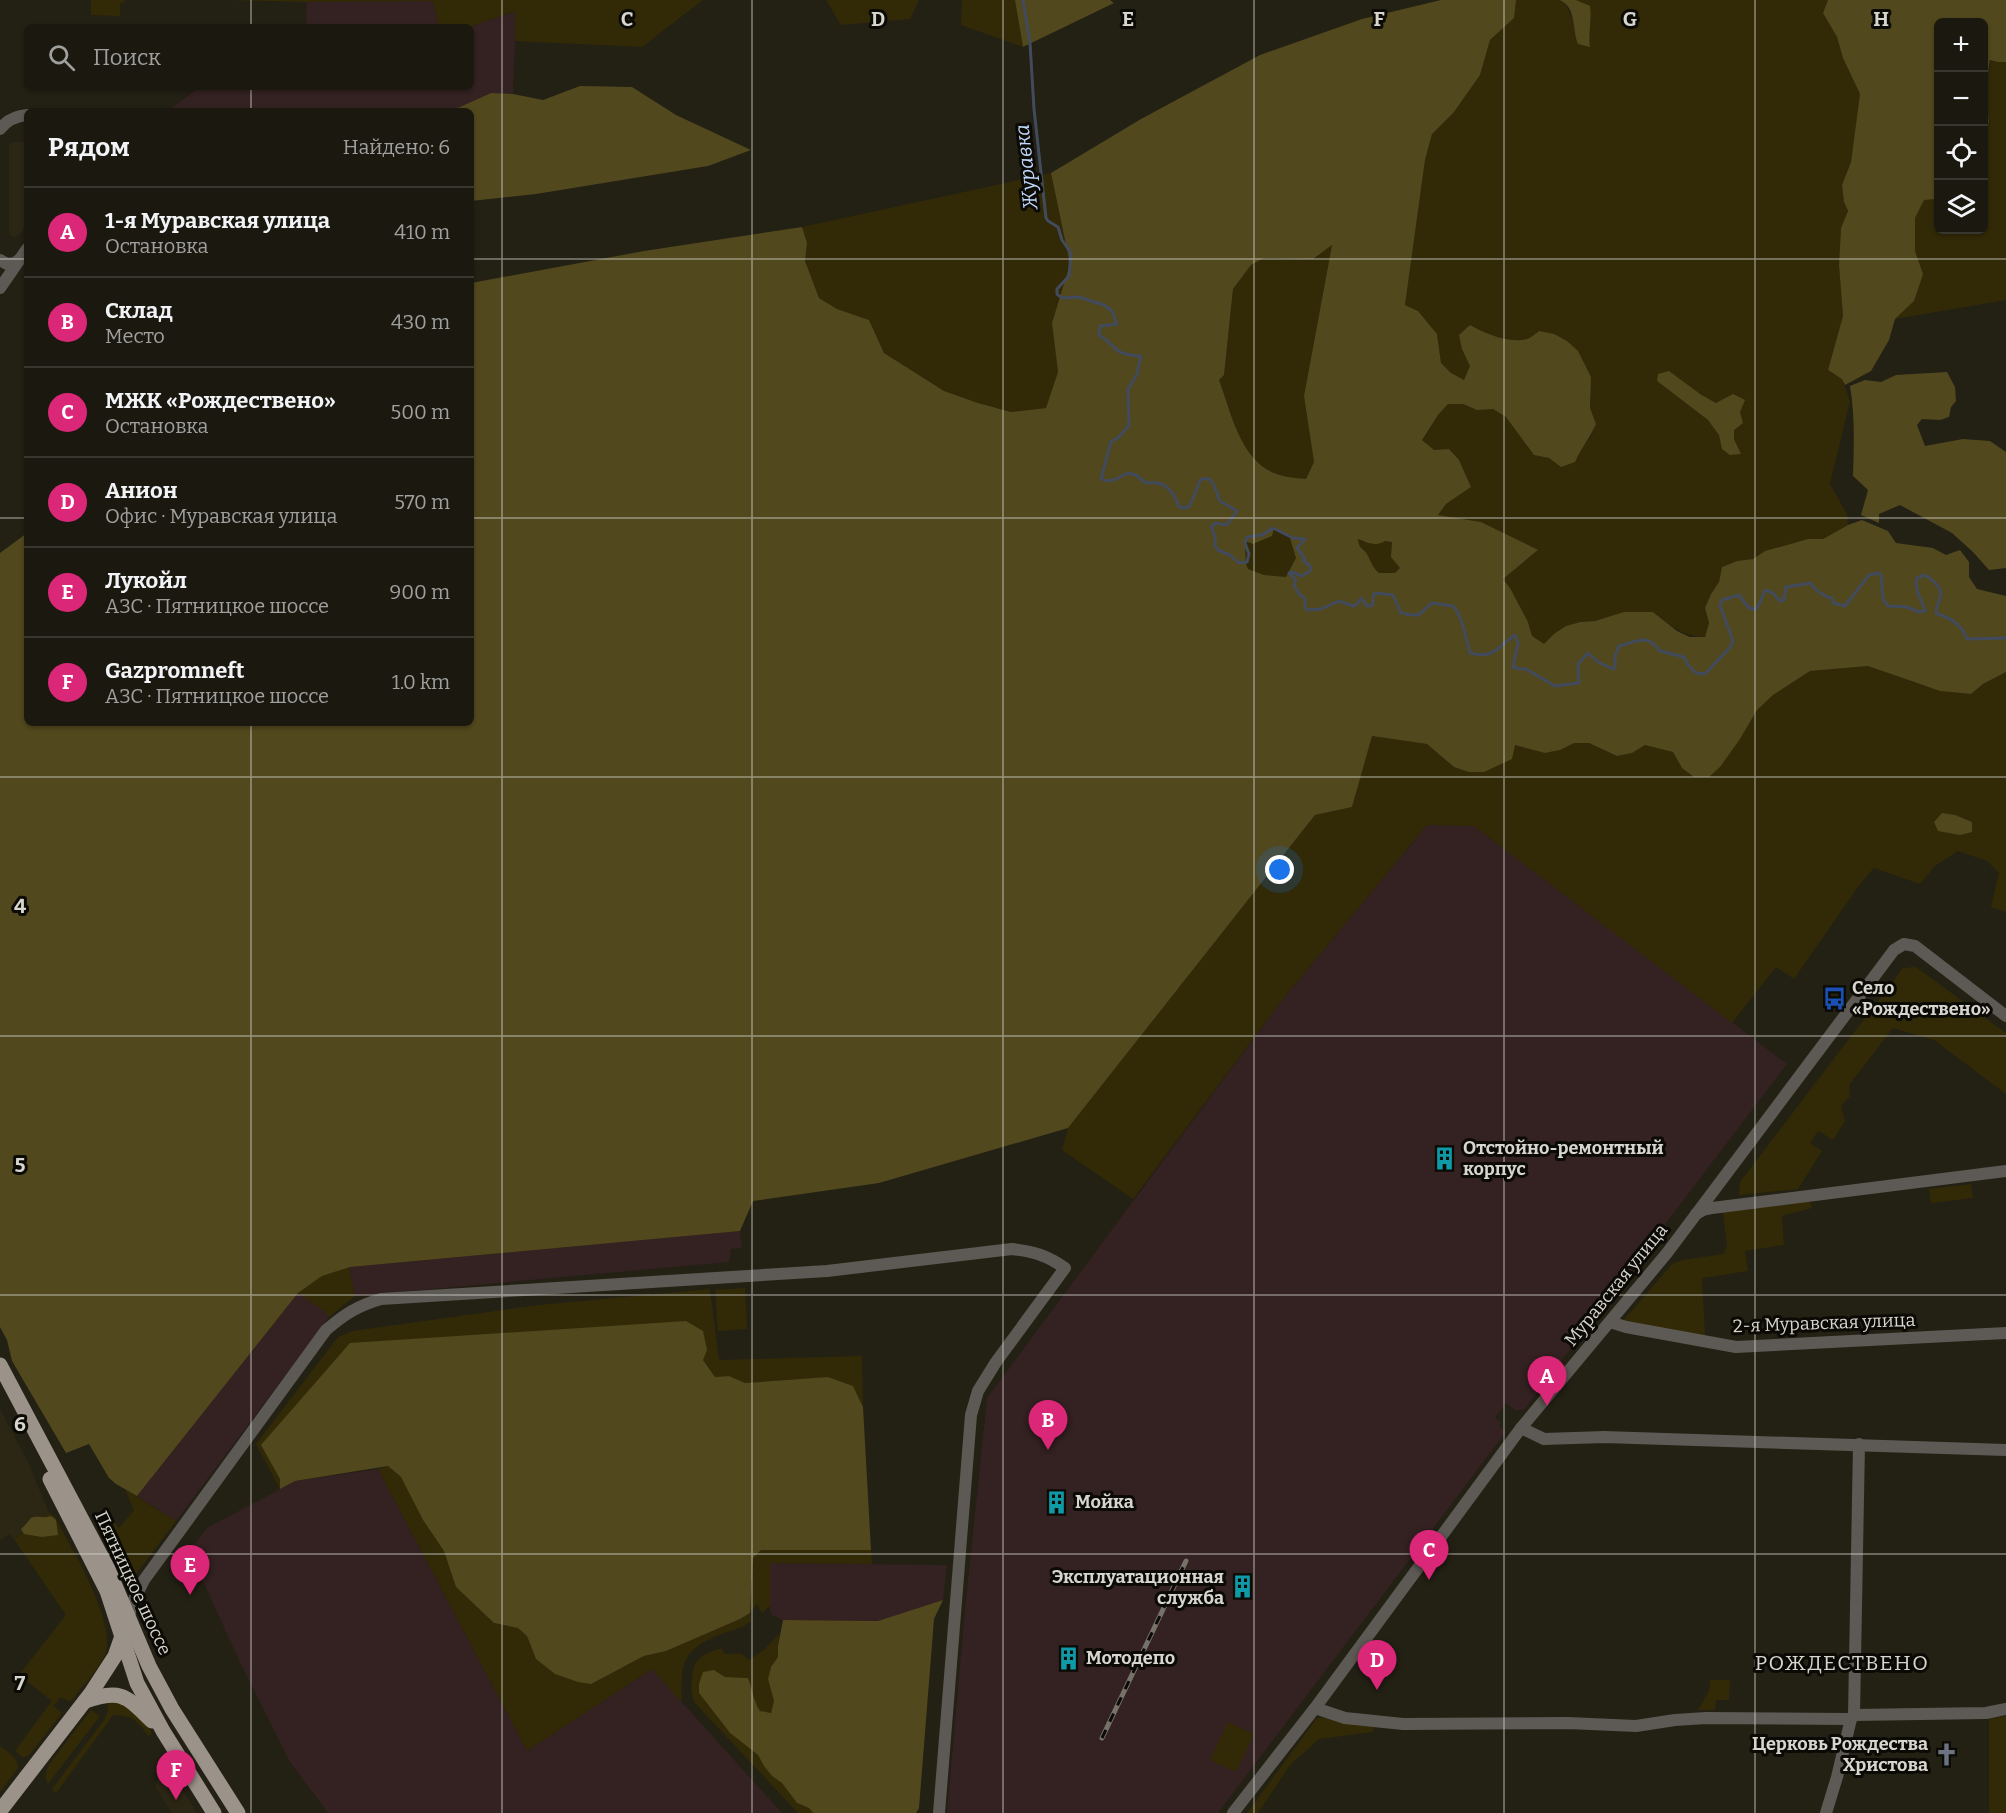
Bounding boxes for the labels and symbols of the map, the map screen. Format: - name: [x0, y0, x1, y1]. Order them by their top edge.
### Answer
- text: C: [621, 7, 633, 31]
- text: D: [871, 7, 885, 31]
- text: E: [1122, 7, 1134, 31]
- text: F: [1373, 7, 1385, 31]
- text: G: [1623, 7, 1637, 31]
- text: H: [1873, 7, 1889, 31]
- water label: Журавка: [1010, 123, 1043, 212]
- your location: [1265, 855, 1294, 884]
- text: 4: [14, 894, 26, 918]
- place label: Село «Рождествено»: [1852, 977, 1991, 1020]
- bus stop icon: Село «Рождествено»: [1821, 985, 1847, 1011]
- place label: Отстойно-ремонтный корпус: [1463, 1137, 1664, 1180]
- building icon: Отстойно-ремонтный корпус: [1432, 1145, 1458, 1171]
- text: 5: [15, 1153, 26, 1177]
- street label: Муравская улица: [1560, 1219, 1672, 1351]
- street label: 2-я Муравская улица: [1732, 1309, 1916, 1337]
- pin: A: [1528, 1356, 1566, 1406]
- pin: B: [1028, 1400, 1068, 1450]
- text: 6: [14, 1412, 26, 1436]
- building icon: Мойка: [1044, 1489, 1070, 1515]
- place label: Мойка: [1075, 1491, 1134, 1513]
- street label: Пятницкое шоссе: [90, 1508, 176, 1658]
- pin: C: [1410, 1530, 1448, 1580]
- pin: E: [170, 1546, 210, 1595]
- place label: Эксплуатационная служба: [1052, 1566, 1224, 1609]
- building icon: Эксплуатационная служба: [1229, 1574, 1255, 1600]
- pin: D: [1358, 1640, 1396, 1690]
- building icon: Мотодепо: [1055, 1645, 1081, 1671]
- place label: Мотодепо: [1086, 1647, 1175, 1669]
- district label: РОЖДЕСТВЕНО: [1755, 1650, 1929, 1676]
- text: 7: [15, 1671, 26, 1695]
- place label: Церковь Рождества Христова: [1752, 1733, 1928, 1776]
- church icon: Церковь Рождества Христова: [1933, 1741, 1959, 1767]
- pin: F: [156, 1750, 195, 1800]

